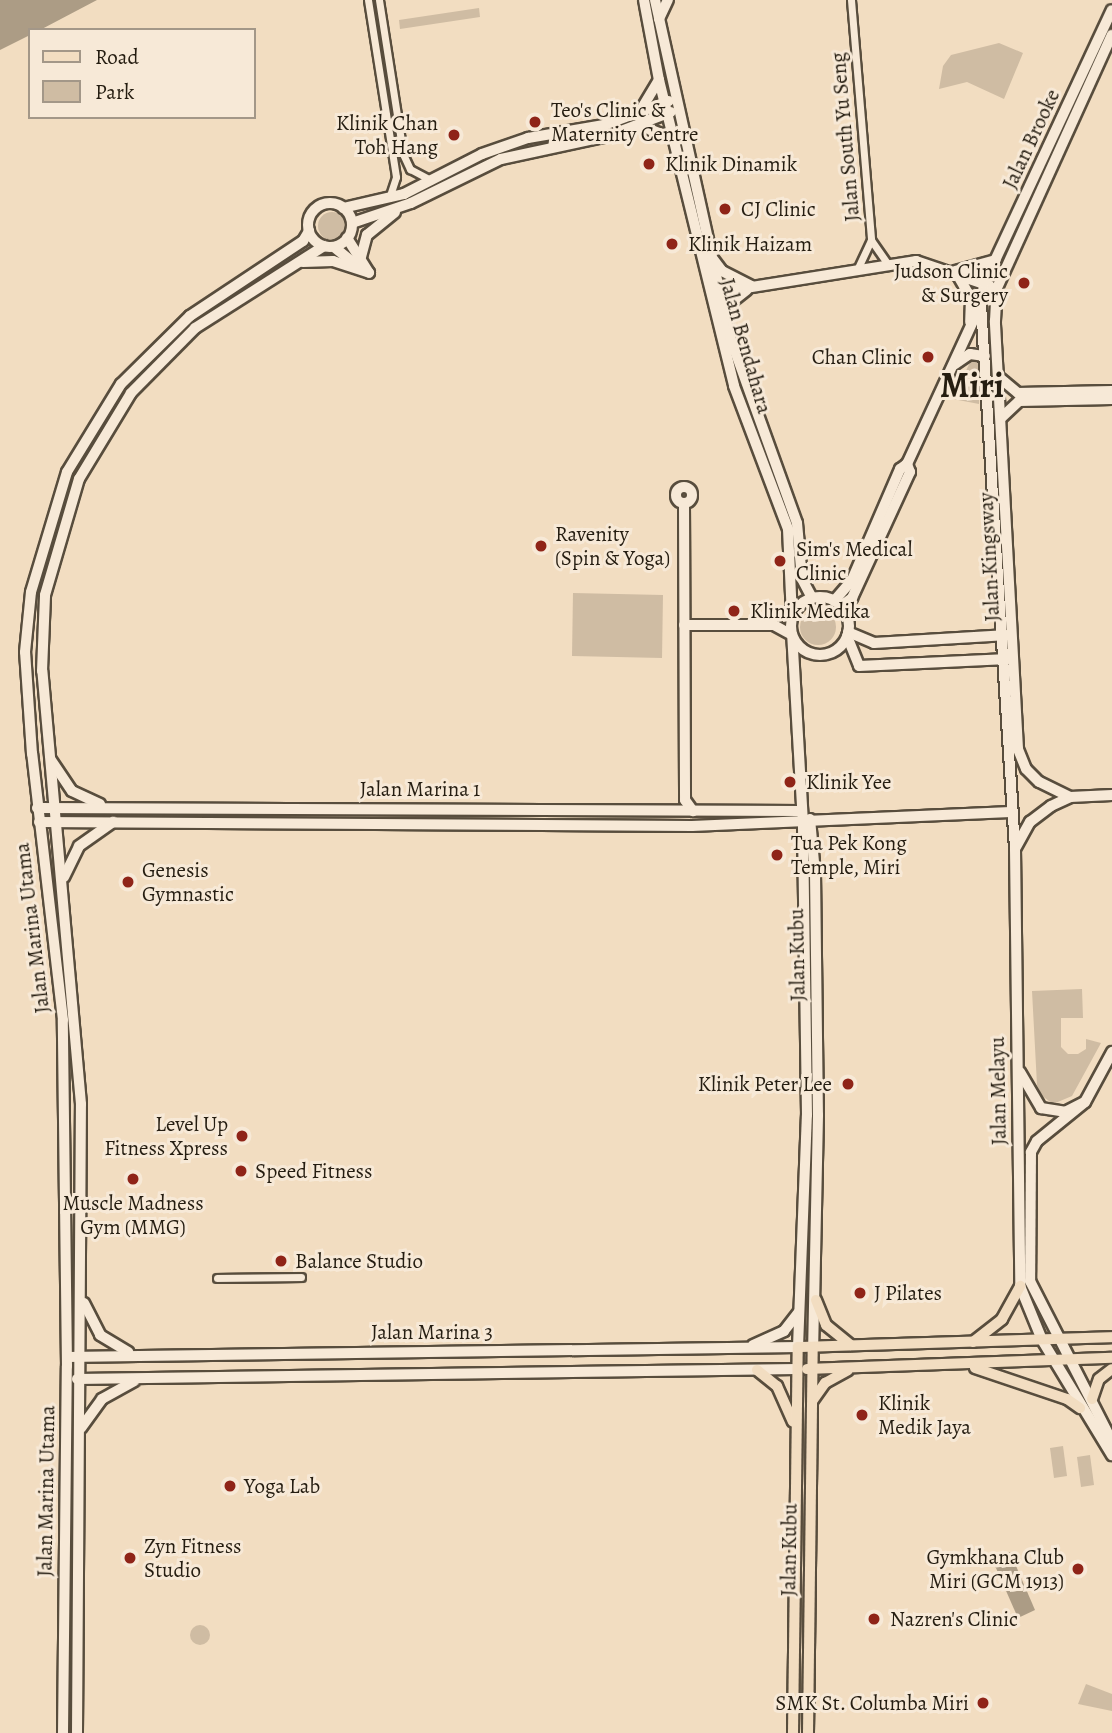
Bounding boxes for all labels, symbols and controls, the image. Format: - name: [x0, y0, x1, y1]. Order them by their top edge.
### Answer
- legend: [28, 28, 256, 119]
- text: Road: [95, 43, 139, 71]
- street label: Jalan South Yu Seng: [825, 51, 865, 223]
- text: Park: [95, 78, 134, 106]
- street label: Jalan Brooke: [997, 85, 1065, 193]
- place label: Teo's Clinic & Maternity Centre: [551, 97, 698, 147]
- place label: Klinik Chan Toh Hang: [336, 110, 438, 160]
- marker: Teo's Clinic & Maternity Centre: [525, 112, 545, 132]
- marker: Klinik Chan Toh Hang: [444, 125, 464, 145]
- place label: Klinik Dinamik: [665, 151, 797, 177]
- marker: Klinik Dinamik: [639, 154, 659, 174]
- place label: CJ Clinic: [741, 196, 816, 222]
- marker: CJ Clinic: [715, 199, 735, 219]
- place label: Klinik Haizam: [688, 231, 812, 257]
- marker: Klinik Haizam: [662, 234, 682, 254]
- place label: Judson Clinic & Surgery: [894, 258, 1008, 308]
- marker: Judson Clinic & Surgery: [1014, 273, 1034, 293]
- street label: Jalan Bendahara: [715, 275, 777, 417]
- place label: Chan Clinic: [812, 344, 912, 370]
- marker: Chan Clinic: [918, 347, 938, 367]
- district label: Miri: [940, 364, 1004, 406]
- street label: Jalan Kingsway: [973, 492, 1005, 622]
- place label: Ravenity (Spin & Yoga): [555, 521, 670, 571]
- place label: Sim's Medical Clinic: [796, 536, 913, 586]
- marker: Ravenity (Spin & Yoga): [533, 538, 549, 554]
- marker: Sim's Medical Clinic: [770, 551, 790, 571]
- place label: Klinik Medika: [750, 598, 870, 624]
- marker: Klinik Medika: [724, 601, 744, 621]
- place label: Klinik Yee: [806, 769, 892, 795]
- marker: Klinik Yee: [780, 772, 800, 792]
- street label: Jalan Marina 1: [360, 776, 480, 802]
- place label: Tua Pek Kong Temple, Miri: [791, 830, 907, 880]
- street label: Jalan Marina Utama: [9, 841, 55, 1015]
- marker: Tua Pek Kong Temple, Miri: [769, 847, 785, 863]
- place label: Genesis Gymnastic: [142, 857, 234, 907]
- marker: Genesis Gymnastic: [120, 874, 136, 890]
- street label: Jalan Kubu: [784, 908, 810, 1002]
- street label: Jalan Melayu: [984, 1036, 1012, 1146]
- place label: Klinik Peter Lee: [698, 1071, 832, 1097]
- marker: Klinik Peter Lee: [838, 1074, 858, 1094]
- place label: Level Up Fitness Xpress: [104, 1111, 228, 1161]
- marker: Level Up Fitness Xpress: [234, 1128, 250, 1144]
- place label: Speed Fitness: [255, 1158, 372, 1184]
- marker: Speed Fitness: [233, 1163, 249, 1179]
- marker: Muscle Madness Gym (MMG): [125, 1171, 141, 1187]
- place label: Muscle Madness Gym (MMG): [62, 1190, 204, 1240]
- place label: Balance Studio: [295, 1248, 423, 1274]
- marker: Balance Studio: [273, 1253, 289, 1269]
- place label: J Pilates: [874, 1280, 942, 1306]
- marker: J Pilates: [852, 1285, 868, 1301]
- street label: Jalan Marina 3: [371, 1319, 493, 1345]
- place label: Klinik Medik Jaya: [878, 1390, 971, 1440]
- street label: Jalan Marina Utama: [32, 1405, 60, 1577]
- marker: Klinik Medik Jaya: [852, 1405, 872, 1425]
- place label: Yoga Lab: [244, 1473, 320, 1499]
- marker: Yoga Lab: [222, 1478, 238, 1494]
- street label: Jalan Kubu: [776, 1503, 802, 1597]
- place label: Zyn Fitness Studio: [144, 1533, 242, 1583]
- place label: Gymkhana Club Miri (GCM 1913): [926, 1544, 1064, 1594]
- marker: Zyn Fitness Studio: [122, 1550, 138, 1566]
- marker: Gymkhana Club Miri (GCM 1913): [1070, 1561, 1086, 1577]
- place label: Nazren's Clinic: [890, 1606, 1018, 1632]
- marker: Nazren's Clinic: [864, 1609, 884, 1629]
- place label: SMK St. Columba Miri: [775, 1690, 969, 1716]
- marker: SMK St. Columba Miri: [975, 1695, 991, 1711]

